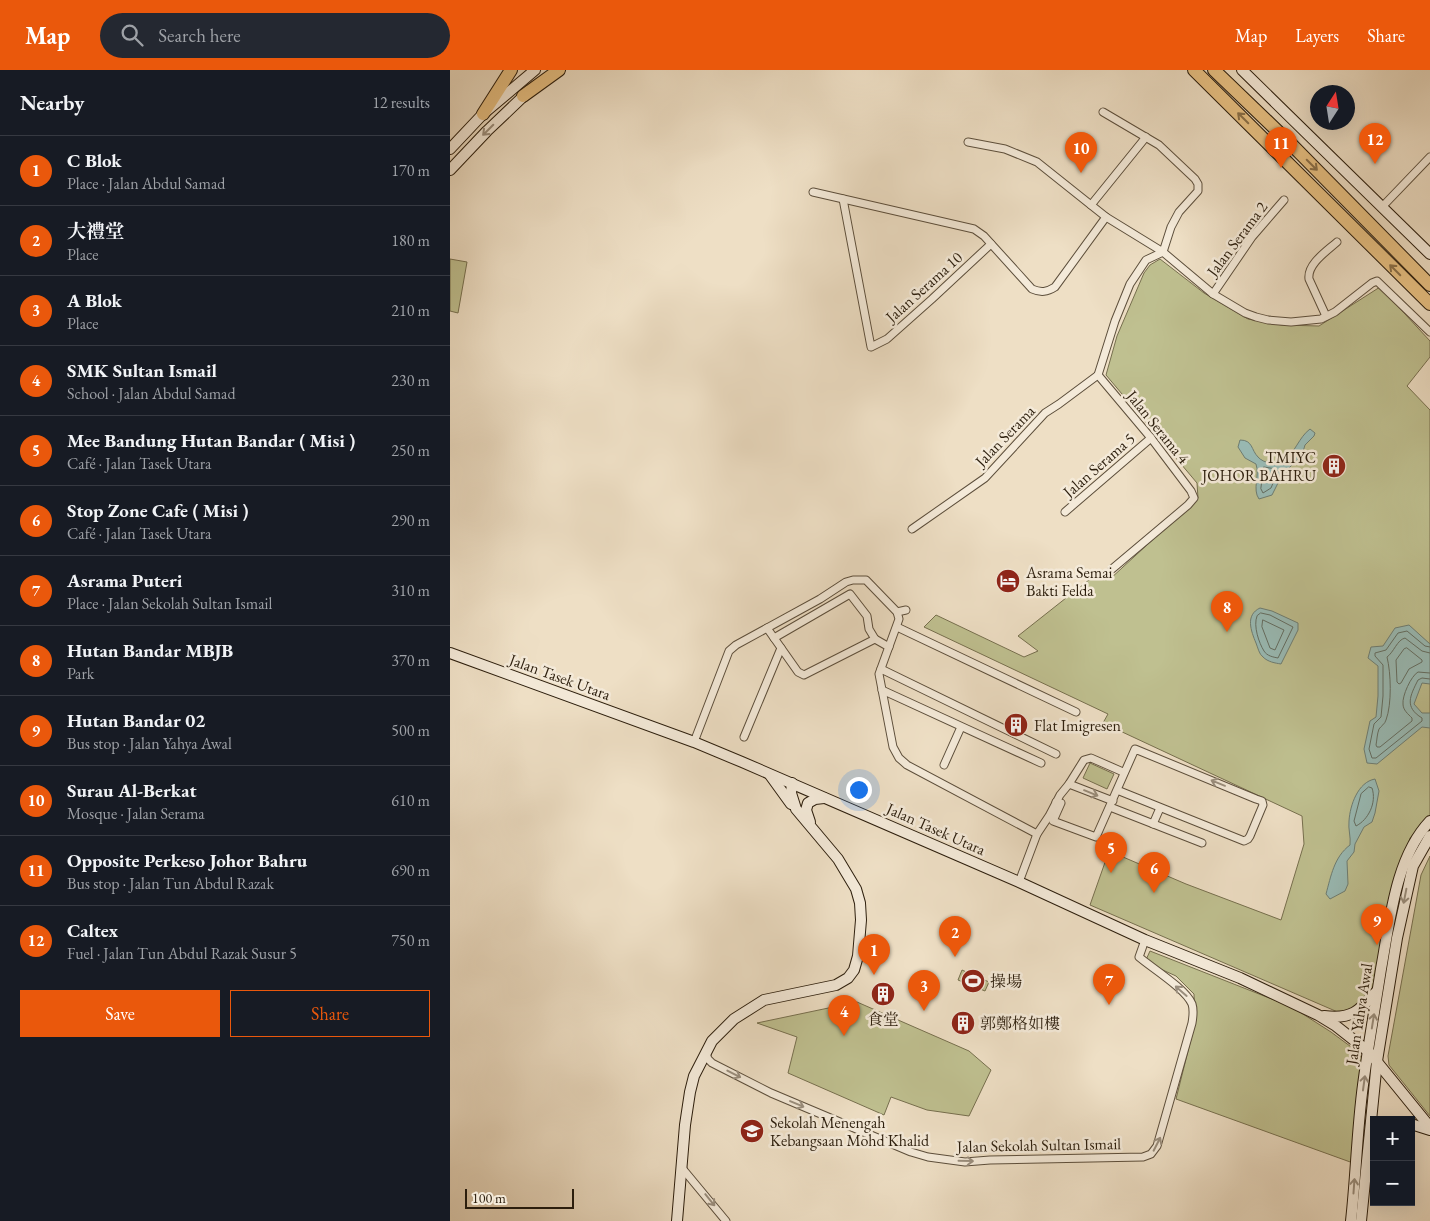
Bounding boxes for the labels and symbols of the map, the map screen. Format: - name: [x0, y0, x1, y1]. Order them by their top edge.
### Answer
- north arrow: [1310, 85, 1355, 130]
- one-way arrow: [1237, 112, 1249, 124]
- pin: 12: [1359, 123, 1391, 164]
- one-way arrow: [482, 124, 494, 137]
- pin: 11: [1265, 127, 1297, 168]
- pin: 10: [1065, 132, 1097, 173]
- one-way arrow: [1306, 158, 1318, 171]
- street label: Jalan Serama 2: [1201, 197, 1272, 282]
- street label: Jalan Serama 10: [880, 247, 967, 328]
- one-way arrow: [1389, 264, 1402, 276]
- street label: Jalan Serama 4: [1121, 384, 1194, 468]
- street label: Jalan Serama: [969, 400, 1040, 473]
- street label: Jalan Serama 5: [1057, 428, 1139, 503]
- place label: TMIYC JOHOR BAHRU: [1200, 447, 1316, 486]
- building icon: TMIYC JOHOR BAHRU: [1321, 453, 1347, 479]
- place label: Asrama Semai Bakti Felda: [1025, 562, 1113, 601]
- hotel icon: Asrama Semai Bakti Felda: [995, 568, 1021, 594]
- pin: 8: [1211, 591, 1243, 632]
- street label: Jalan Tasek Utara: [505, 648, 614, 705]
- building icon: Flat Imigresen: [1003, 712, 1029, 738]
- place label: Flat Imigresen: [1034, 715, 1121, 736]
- your location: [846, 777, 872, 803]
- one-way arrow: [1211, 778, 1226, 787]
- one-way arrow: [1083, 788, 1098, 798]
- street label: Jalan Tasek Utara: [881, 797, 989, 860]
- pin: 5: [1095, 832, 1127, 873]
- pin: 6: [1138, 852, 1170, 893]
- one-way arrow: [1400, 888, 1410, 904]
- pin: 9: [1361, 904, 1393, 945]
- pin: 2: [939, 916, 971, 957]
- pin: 1: [858, 934, 890, 975]
- street label: Jalan Yahya Awal: [1340, 962, 1377, 1068]
- pin: 7: [1093, 964, 1125, 1005]
- sports icon: 操場: [960, 968, 986, 994]
- pin: 3: [908, 970, 940, 1011]
- place label: 操場: [990, 971, 1022, 992]
- building icon: 食堂: [870, 981, 896, 1007]
- one-way arrow: [1175, 986, 1188, 997]
- pin: 4: [828, 995, 860, 1036]
- place label: 食堂: [867, 1009, 899, 1030]
- building icon: 郭鄭格如樓: [950, 1010, 976, 1036]
- place label: 郭鄭格如樓: [980, 1013, 1060, 1034]
- one-way arrow: [1369, 1013, 1379, 1029]
- one-way arrow: [727, 1069, 742, 1079]
- one-way arrow: [1359, 1076, 1369, 1092]
- one-way arrow: [789, 1099, 804, 1109]
- place label: Sekolah Menengah Kebangsaan Mohd Khalid: [770, 1112, 930, 1151]
- school or university icon: Sekolah Menengah Kebangsaan Mohd Khalid: [739, 1118, 765, 1144]
- street label: Jalan Sekolah Sultan Ismail: [955, 1133, 1121, 1157]
- one-way arrow: [1152, 1137, 1162, 1152]
- one-way arrow: [957, 1156, 973, 1166]
- one-way arrow: [1349, 1178, 1358, 1194]
- scale bar: [465, 1186, 574, 1209]
- one-way arrow: [704, 1193, 715, 1206]

